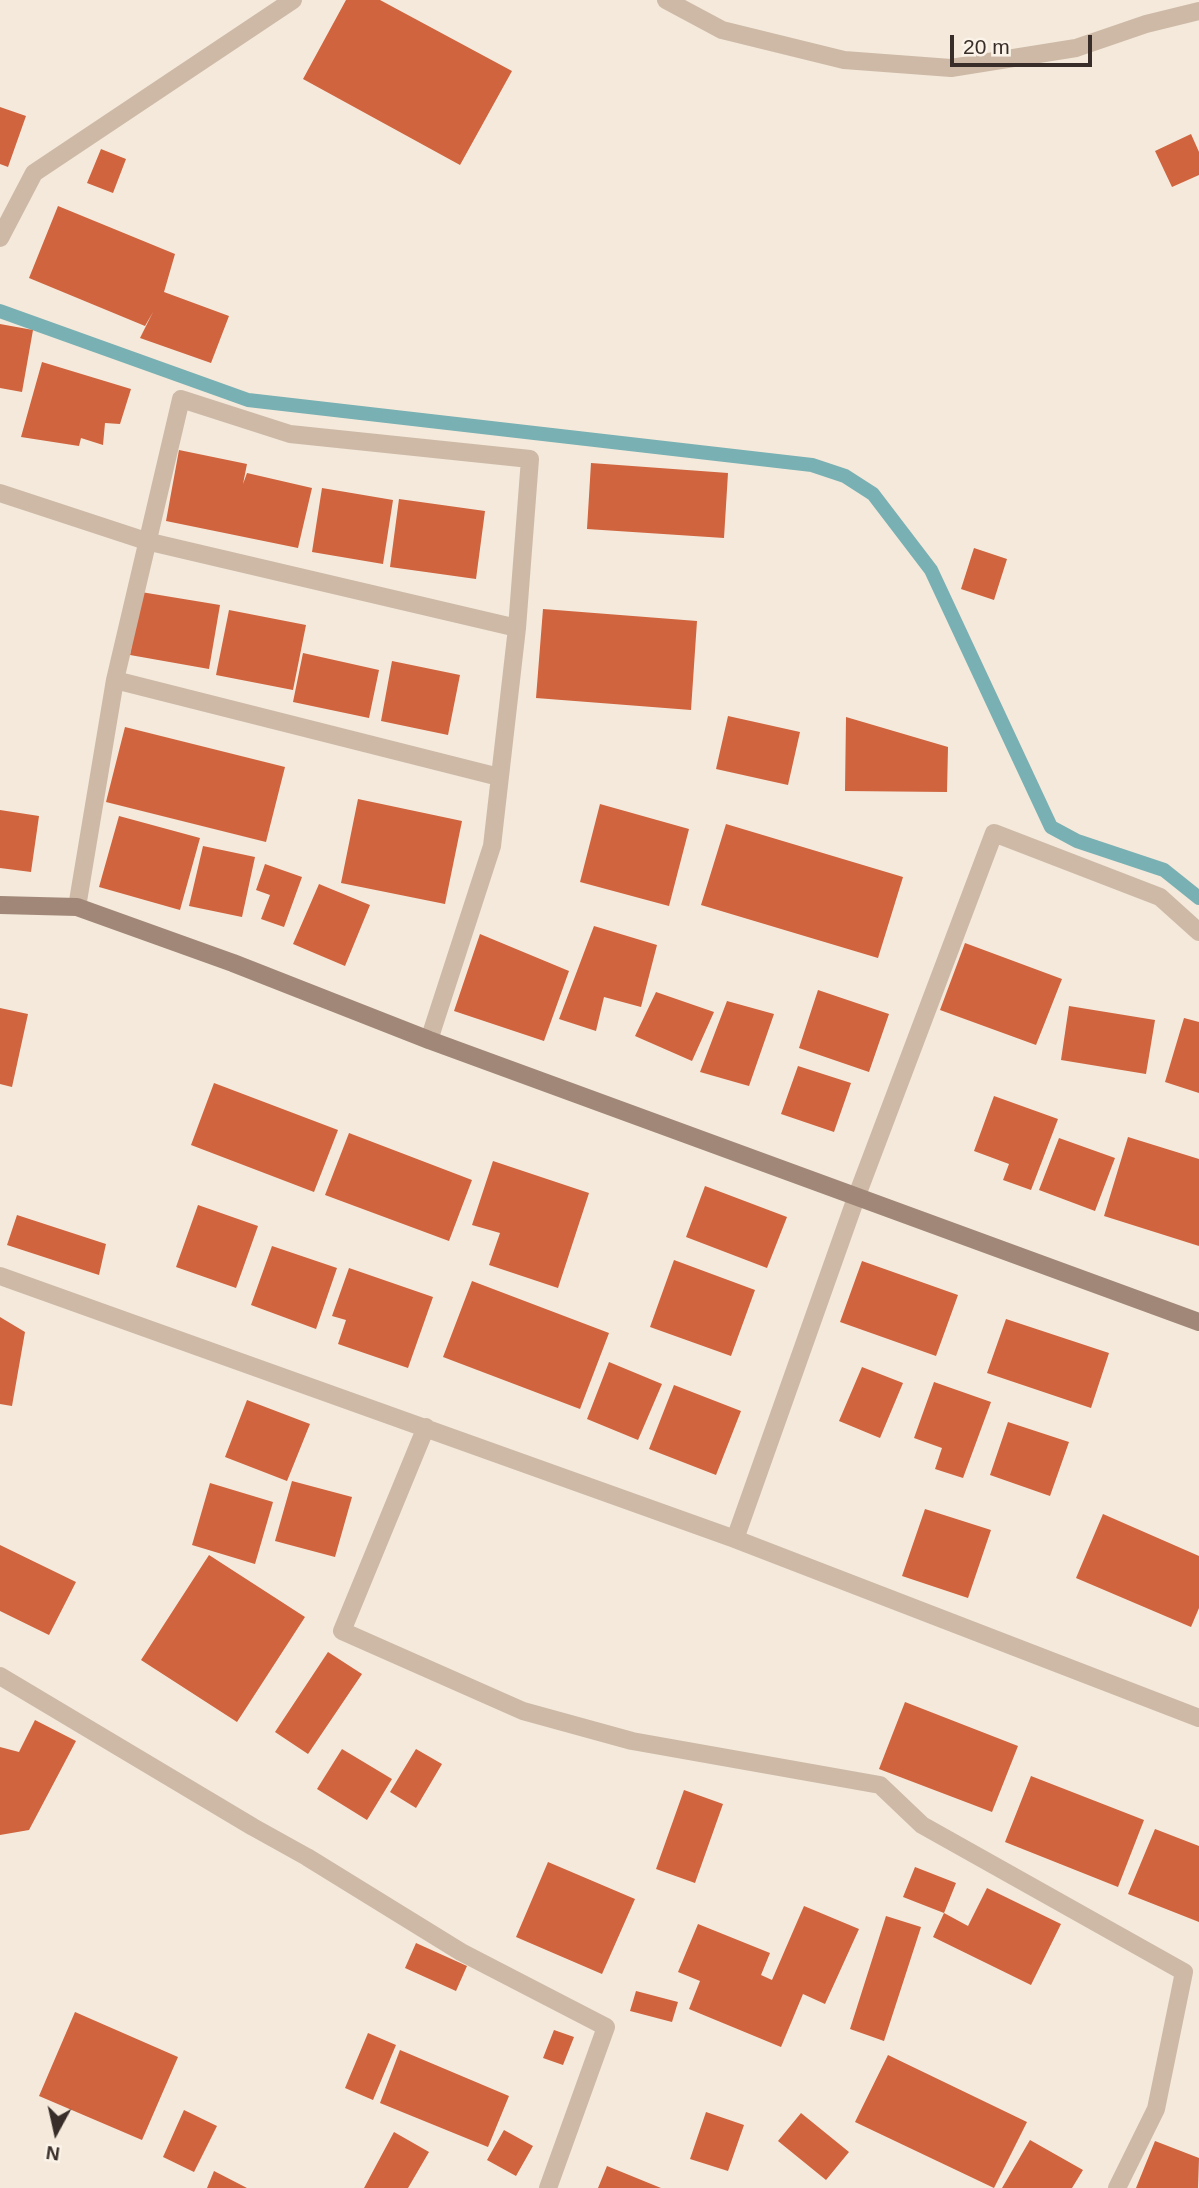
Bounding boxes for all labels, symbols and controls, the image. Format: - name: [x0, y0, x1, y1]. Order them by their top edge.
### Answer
- scale bar: [954, 21, 1096, 65]
- text: 20 m: [963, 35, 1010, 58]
- north arrow: [21, 2097, 91, 2167]
- text: N: [45, 2142, 61, 2165]

